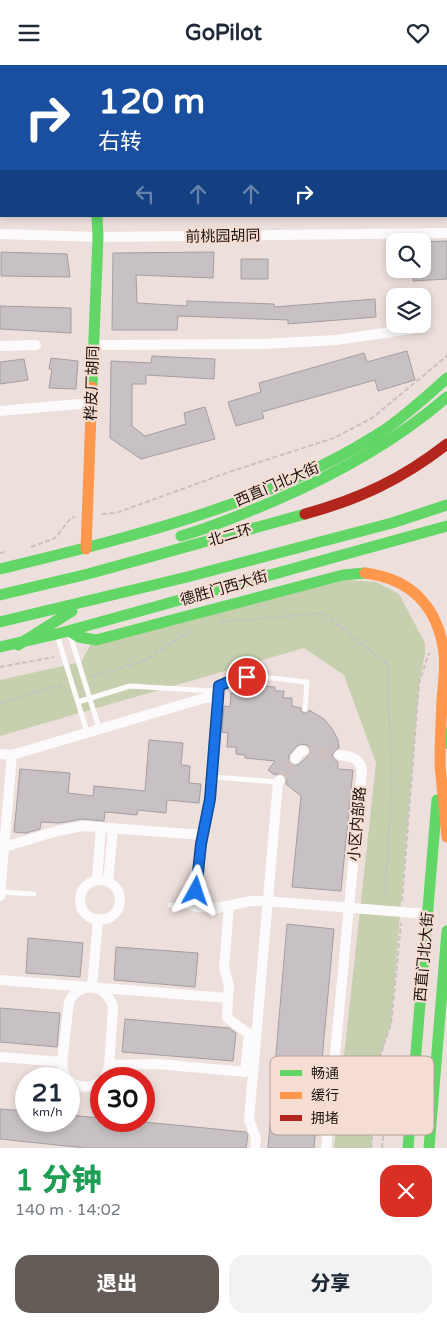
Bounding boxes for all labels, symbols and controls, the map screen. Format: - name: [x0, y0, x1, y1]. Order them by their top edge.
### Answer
- icon: menu: [15, 19, 43, 47]
- icon: heart: [404, 19, 432, 47]
- text: GoPilot: [185, 20, 262, 46]
- text: 120 m: [98, 81, 205, 123]
- icon: right: [15, 85, 80, 150]
- text: 右转: [98, 129, 142, 155]
- icon: left: [131, 180, 159, 208]
- icon: ahead: [184, 180, 212, 208]
- icon: ahead: [237, 180, 265, 208]
- icon: right: [290, 180, 318, 208]
- street label: 前桃园胡同: [185, 226, 261, 246]
- map controls: [386, 233, 431, 333]
- button: search: [386, 233, 431, 278]
- button: layers: [386, 288, 431, 333]
- street label: 桦皮厂胡同: [82, 345, 102, 421]
- street label: 西直门北大街: [232, 458, 322, 510]
- street label: 北二环: [206, 520, 254, 550]
- street label: 德胜门西大街: [178, 567, 270, 609]
- pin: [226, 656, 268, 698]
- icon: arrive: [233, 663, 261, 691]
- street label: 小区内部路: [345, 786, 369, 862]
- position arrow: [169, 864, 221, 916]
- street label: 西直门北大街: [411, 911, 437, 1003]
- legend: [270, 1056, 434, 1135]
- text: 畅通: [311, 1065, 339, 1082]
- speed limit sign: 30: [90, 1067, 155, 1132]
- text: 21: [32, 1078, 63, 1108]
- text: 缓行: [311, 1087, 339, 1104]
- text: km/h: [32, 1105, 63, 1119]
- text: 拥堵: [311, 1110, 339, 1127]
- text: 1 分钟: [15, 1162, 102, 1199]
- button: close: [380, 1165, 432, 1217]
- text: 140 m · 14:02: [15, 1200, 121, 1220]
- button: 退出: [15, 1255, 219, 1313]
- button: 分享: [229, 1255, 432, 1313]

